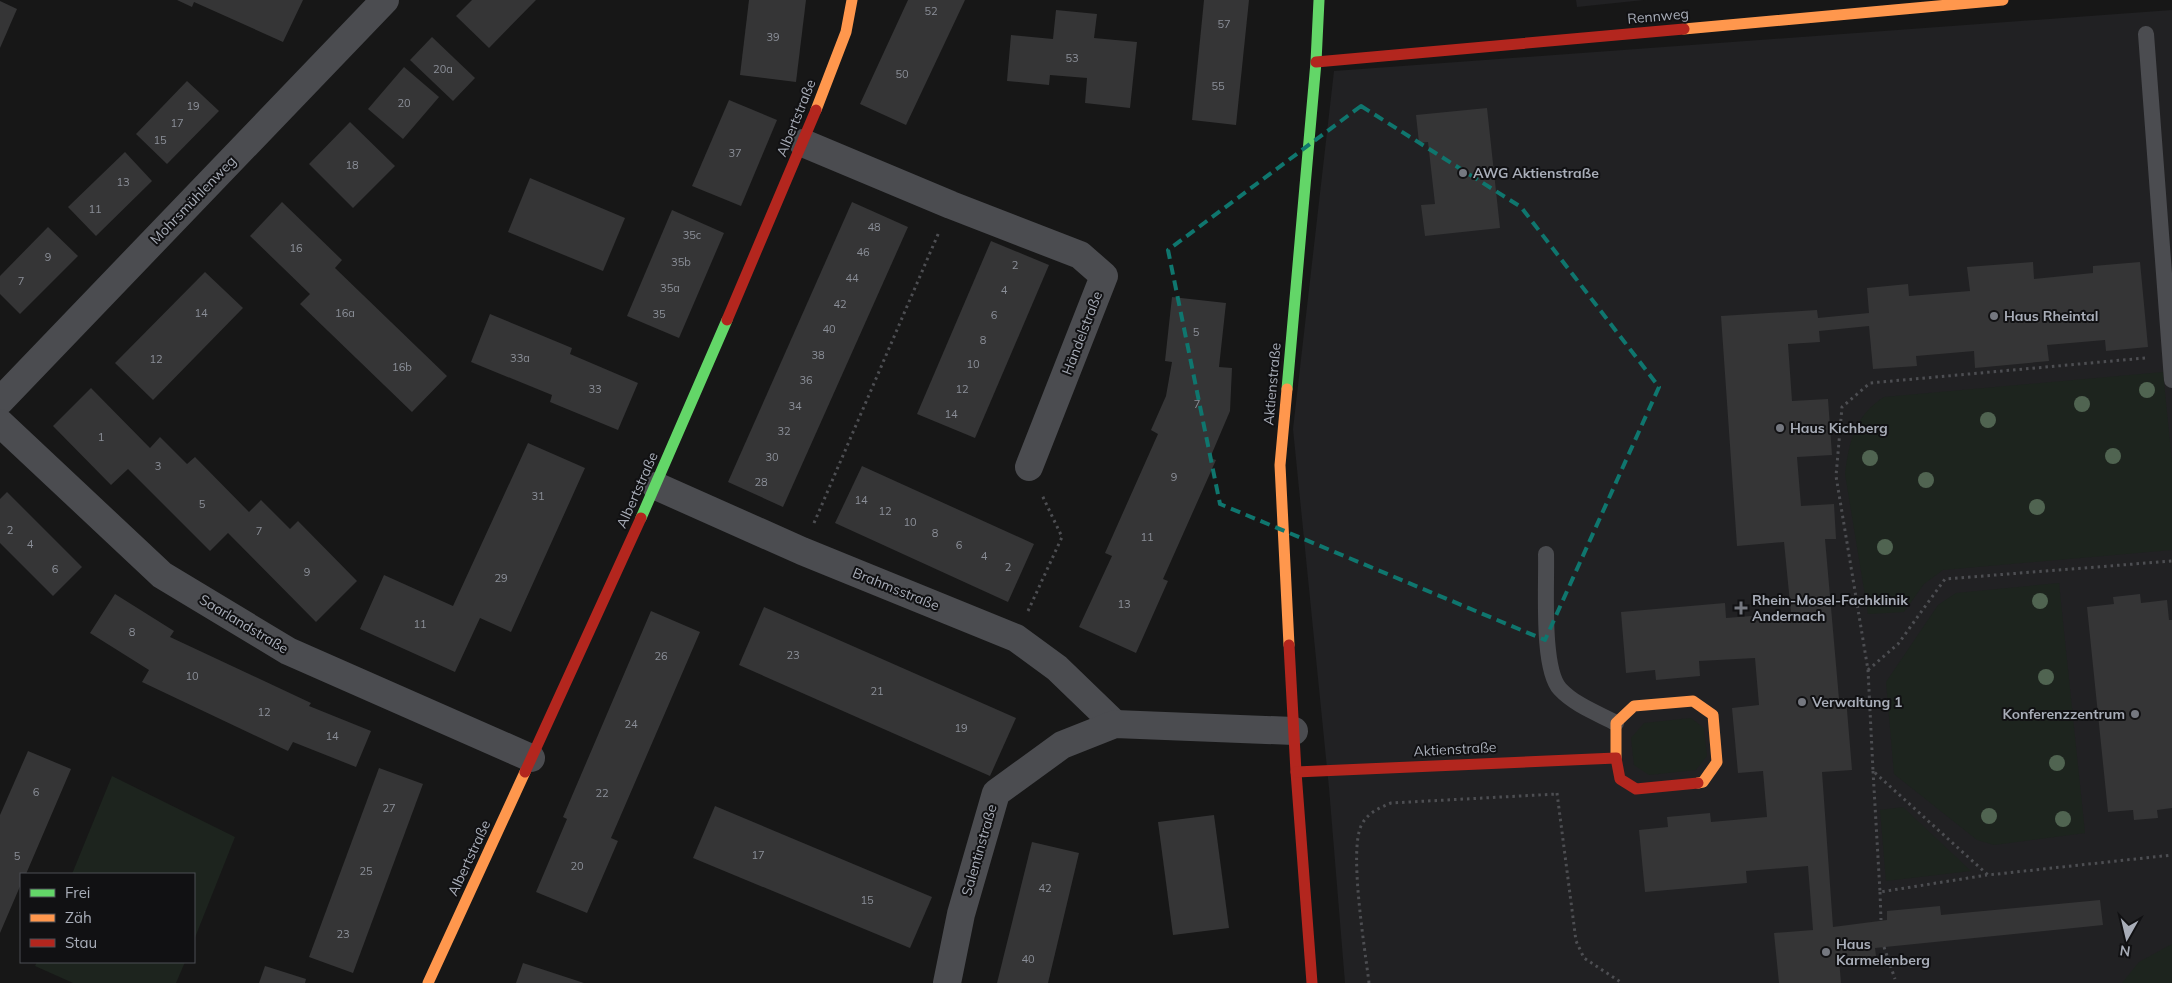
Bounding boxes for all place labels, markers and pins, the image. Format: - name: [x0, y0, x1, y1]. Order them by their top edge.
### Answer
- place label: AWG Aktienstraße: [1473, 164, 1599, 182]
- marker: AWG Aktienstraße: [1457, 167, 1469, 179]
- place label: Haus Rheintal: [2004, 307, 2098, 325]
- marker: Haus Rheintal: [1988, 310, 2000, 322]
- place label: Haus Kichberg: [1790, 419, 1888, 437]
- marker: Haus Kichberg: [1774, 422, 1786, 434]
- place label: Rhein-Mosel-Fachklinik Andernach: [1752, 591, 1908, 625]
- marker: Rhein-Mosel-Fachklinik Andernach: [1734, 601, 1748, 615]
- place label: Verwaltung 1: [1811, 693, 1902, 711]
- marker: Verwaltung 1: [1796, 696, 1808, 708]
- place label: Konferenzzentrum: [2003, 705, 2125, 723]
- marker: Konferenzzentrum: [2129, 708, 2141, 720]
- place label: Haus Karmelenberg: [1836, 935, 1930, 969]
- marker: Haus Karmelenberg: [1820, 946, 1832, 958]

